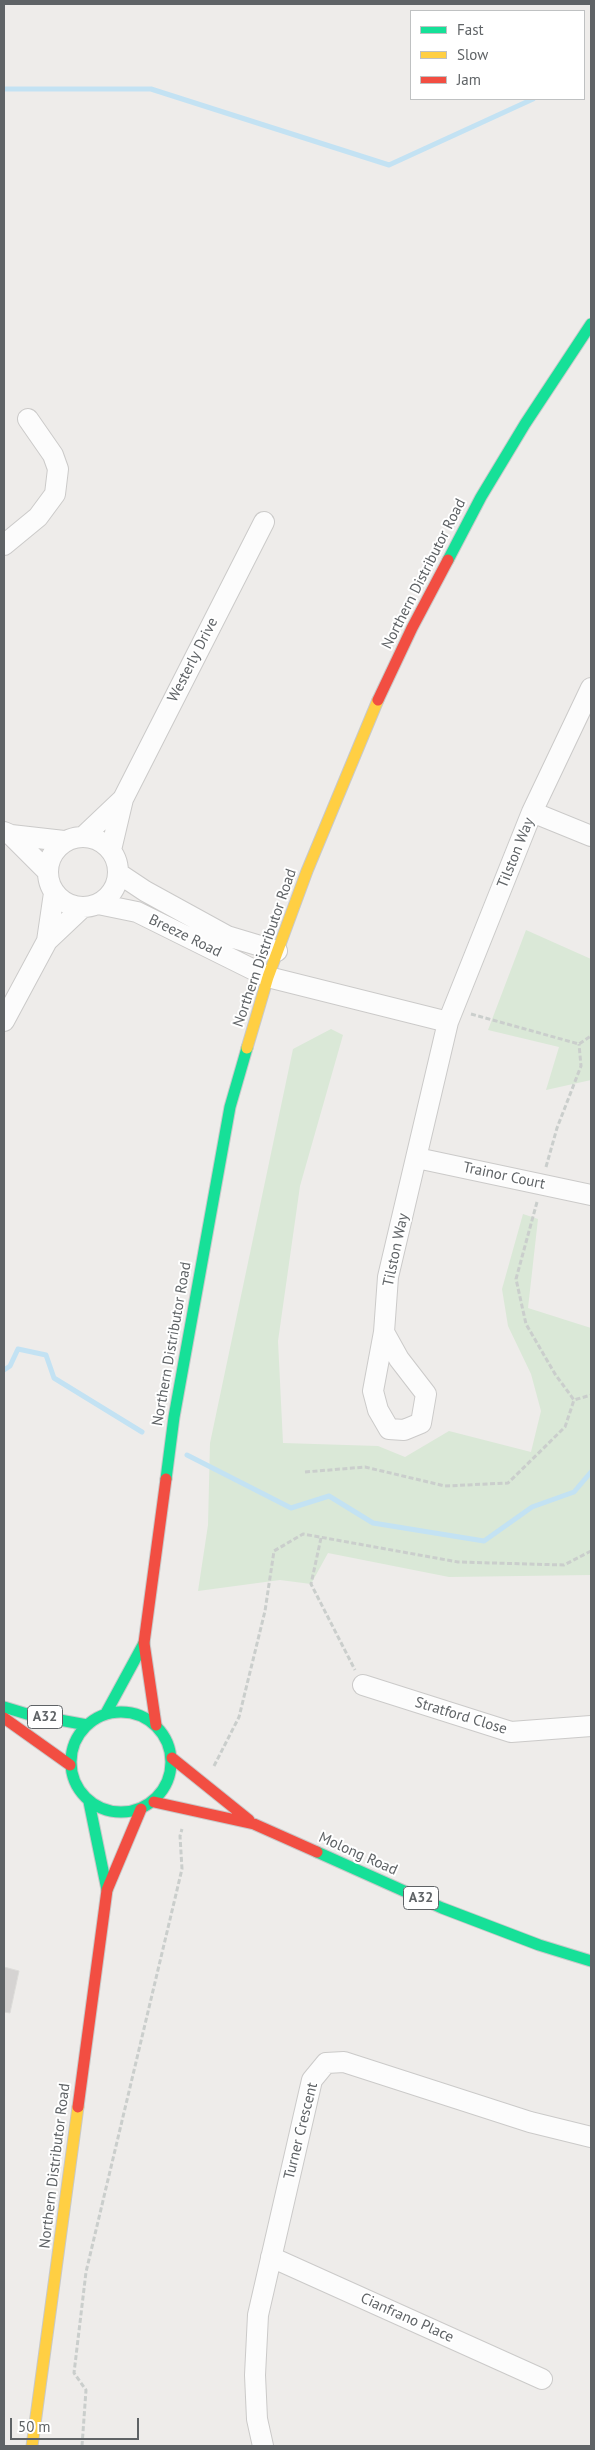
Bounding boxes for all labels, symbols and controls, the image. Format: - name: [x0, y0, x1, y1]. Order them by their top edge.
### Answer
- legend: [410, 10, 585, 100]
- text: Fast: [457, 20, 484, 39]
- text: Slow: [457, 45, 488, 64]
- text: Jam: [457, 70, 481, 89]
- street label: Northern Distributor Road: [378, 496, 470, 652]
- street label: Westerly Drive: [164, 615, 222, 705]
- street label: Tilston Way: [494, 815, 538, 891]
- street label: Northern Distributor Road: [229, 866, 301, 1030]
- street label: Breeze Road: [146, 911, 224, 961]
- street label: Trainor Court: [461, 1159, 547, 1193]
- street label: Tilston Way: [379, 1212, 413, 1288]
- street label: Northern Distributor Road: [149, 1261, 195, 1427]
- street label: Stratford Close: [413, 1693, 509, 1739]
- road number: A32: [28, 1705, 62, 1728]
- street label: Molong Road: [316, 1829, 400, 1879]
- road number: A32: [404, 1886, 438, 1910]
- street label: Turner Crescent: [280, 2081, 322, 2181]
- street label: Northern Distributor Road: [36, 2082, 74, 2250]
- street label: Cianfrano Place: [358, 2289, 456, 2347]
- scale bar: [12, 2408, 141, 2440]
- text: 50 m: [18, 2417, 51, 2436]

